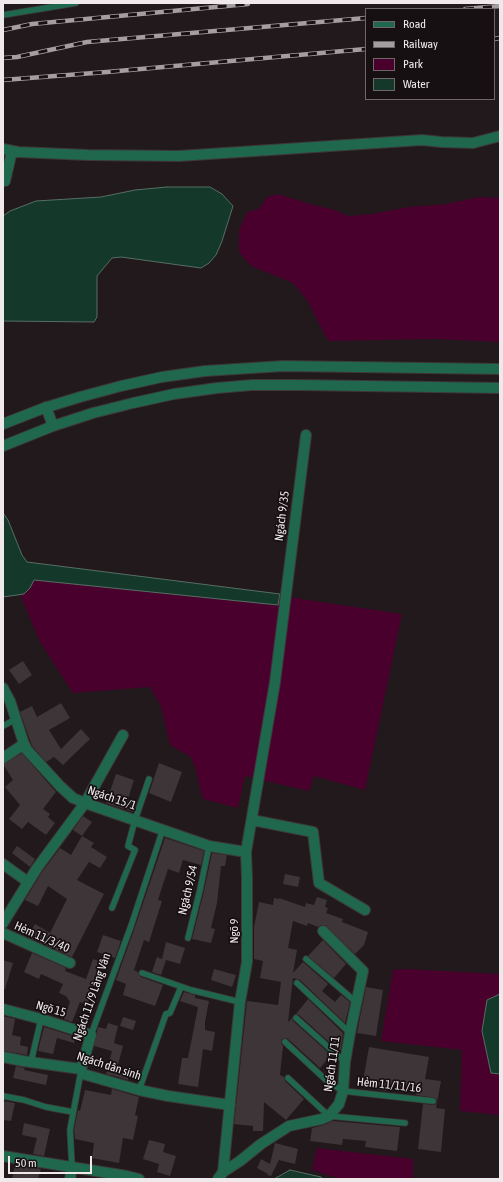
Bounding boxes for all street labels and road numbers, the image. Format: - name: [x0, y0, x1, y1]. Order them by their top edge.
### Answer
- street label: Ngách 9/35: [272, 490, 292, 542]
- street label: Ngách 15/1: [86, 783, 138, 813]
- street label: Ngách 9/54: [175, 864, 201, 916]
- street label: Hẻm 11/3/40: [12, 918, 72, 956]
- street label: Ngõ 9: [227, 919, 241, 943]
- street label: Ngách 11/9 Làng Vân: [70, 951, 114, 1043]
- street label: Ngõ 15: [34, 998, 68, 1020]
- street label: Ngách 11/11: [321, 1035, 343, 1093]
- street label: Ngách dân sinh: [75, 1049, 143, 1083]
- street label: Hẻm 11/11/16: [356, 1074, 422, 1096]

